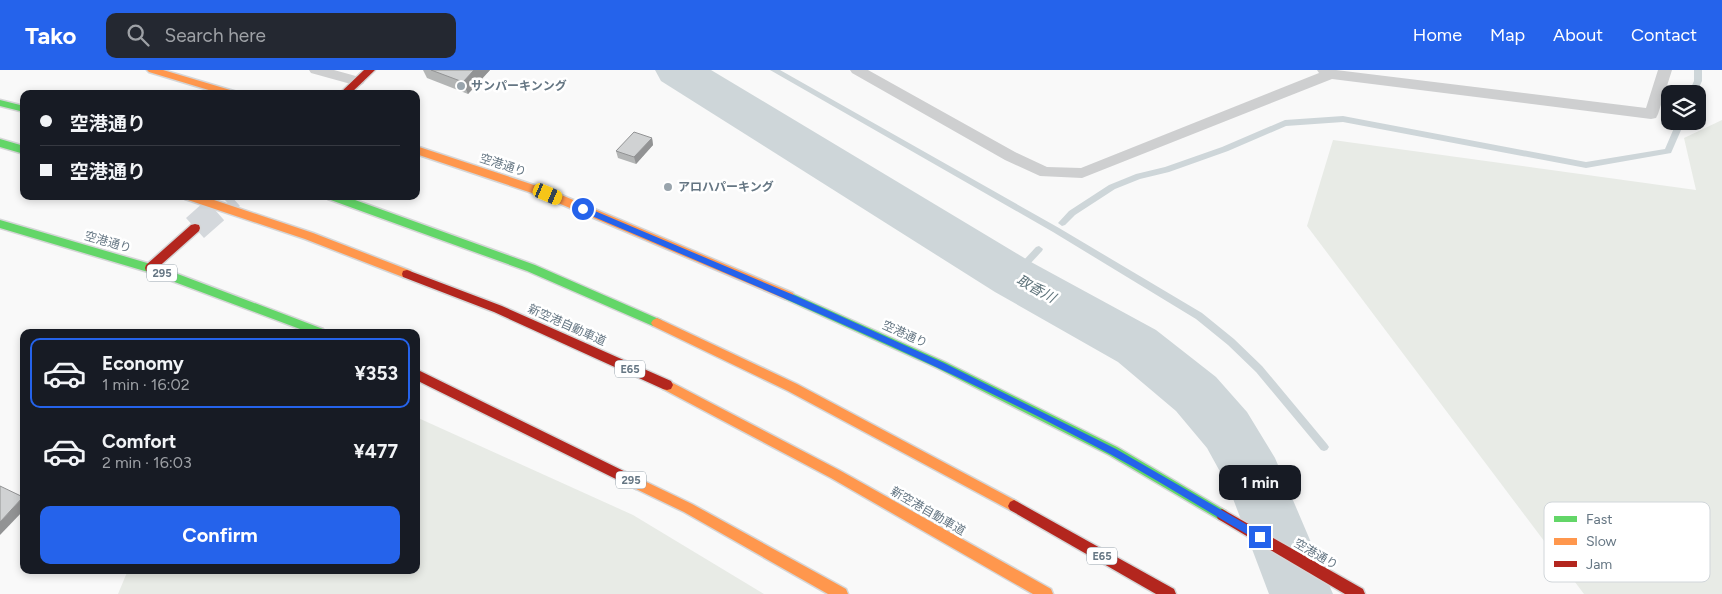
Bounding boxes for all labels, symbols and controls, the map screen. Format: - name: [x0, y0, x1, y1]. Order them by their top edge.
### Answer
- search box: [106, 13, 456, 58]
- text: Tako: [25, 21, 76, 50]
- icon: search: [124, 21, 152, 49]
- text: Search here: [164, 24, 266, 47]
- text: Home: [1413, 24, 1462, 46]
- text: Map: [1490, 24, 1525, 46]
- text: About: [1553, 24, 1603, 46]
- text: Contact: [1631, 24, 1697, 46]
- place label: サンパーキンング: [471, 79, 567, 93]
- marker: サンパーキンング: [455, 80, 467, 92]
- map controls: [1661, 85, 1706, 130]
- button: layers: [1661, 85, 1706, 130]
- text: 空港通り: [70, 112, 146, 135]
- street label: 空港通り: [478, 151, 528, 179]
- text: 空港通り: [70, 160, 146, 183]
- place label: アロハパーキング: [678, 180, 774, 194]
- car: [531, 181, 564, 207]
- marker: アロハパーキング: [662, 181, 674, 193]
- route start: [572, 198, 594, 220]
- street label: 空港通り: [83, 229, 133, 255]
- road number: 295: [147, 264, 177, 282]
- water label: 取香川: [1014, 271, 1060, 308]
- street label: 新空港自動車道: [526, 302, 608, 348]
- street label: 空港通り: [880, 318, 930, 350]
- icon: car: [42, 351, 87, 396]
- text: Economy: [102, 352, 184, 375]
- road number: E65: [615, 360, 645, 378]
- text: ¥353: [355, 362, 398, 385]
- text: 1 min · 16:02: [102, 375, 190, 394]
- icon: car: [42, 429, 87, 474]
- text: Comfort: [102, 430, 177, 453]
- text: ¥477: [354, 440, 398, 463]
- text: 2 min · 16:03: [102, 453, 192, 472]
- callout: 1 min: [1219, 464, 1301, 500]
- road number: 295: [616, 472, 646, 488]
- text: 1 min: [1241, 473, 1279, 492]
- street label: 新空港自動車道: [888, 484, 968, 538]
- legend: [1544, 502, 1710, 582]
- button: Confirm: [40, 506, 400, 564]
- text: Fast: [1586, 511, 1612, 528]
- route end: [1249, 526, 1271, 548]
- text: Slow: [1586, 533, 1617, 550]
- street label: 空港通り: [1292, 536, 1340, 572]
- road number: E65: [1087, 548, 1117, 564]
- text: Jam: [1586, 556, 1612, 573]

